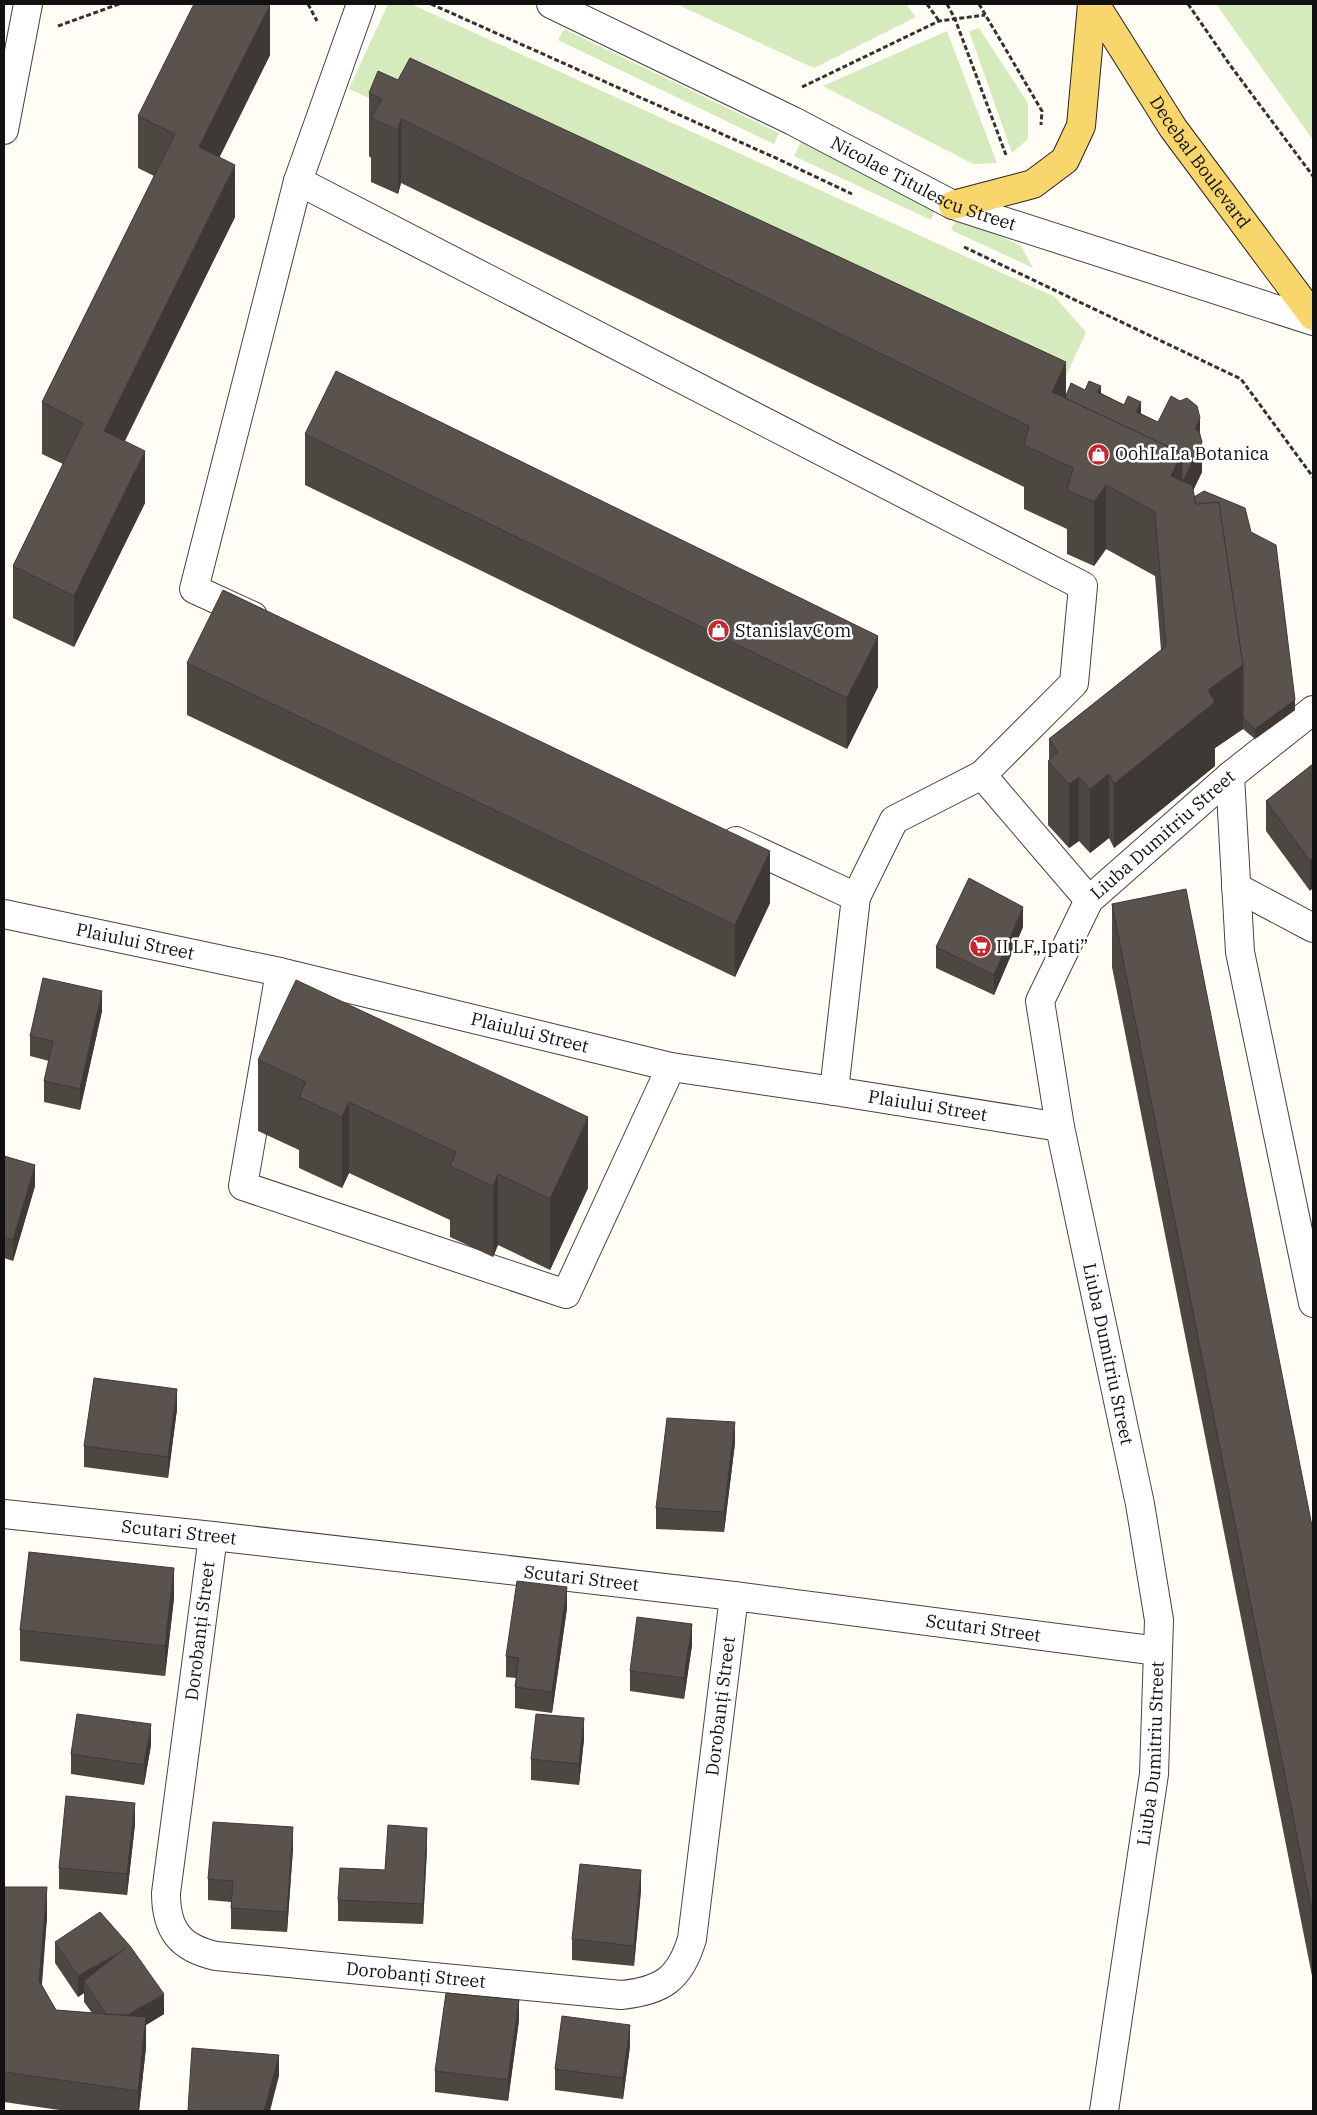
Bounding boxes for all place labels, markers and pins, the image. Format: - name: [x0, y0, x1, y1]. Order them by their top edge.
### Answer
- shop icon: OohLaLa Botanica: [1087, 442, 1111, 466]
- place label: OohLaLa Botanica: [1115, 442, 1269, 465]
- shop icon: StanislavCom: [707, 619, 731, 643]
- place label: StanislavCom: [735, 619, 851, 642]
- supermarket icon: II LF„Ipati”: [968, 935, 992, 959]
- place label: II LF„Ipati”: [996, 935, 1088, 958]

